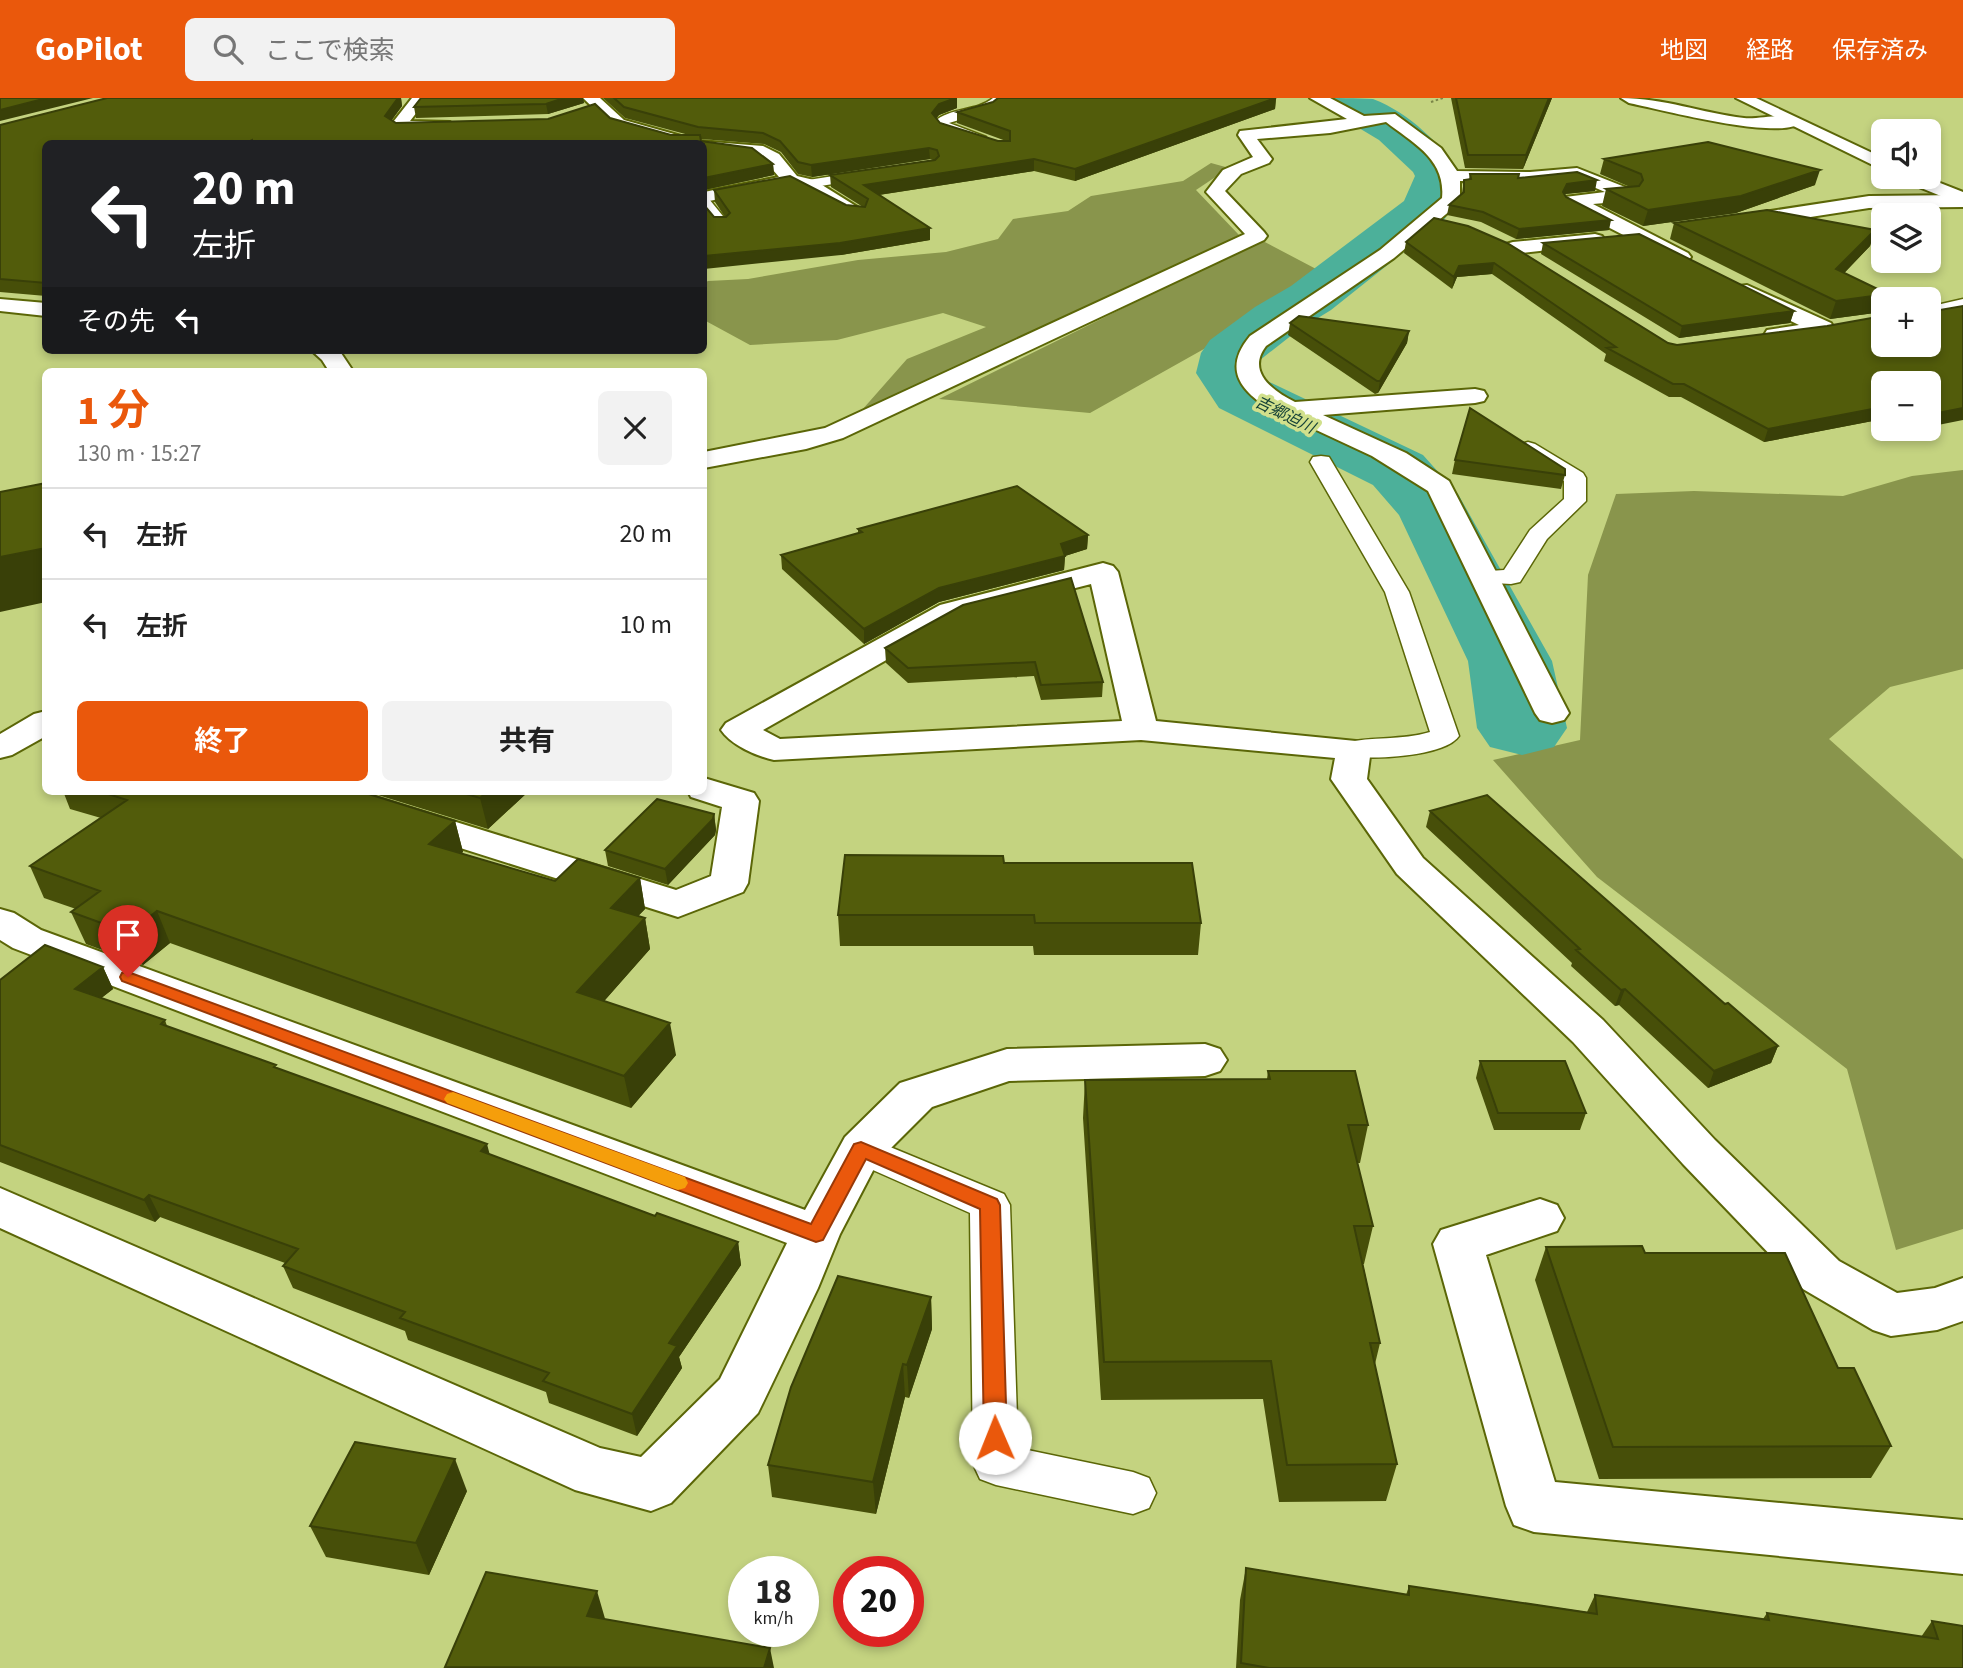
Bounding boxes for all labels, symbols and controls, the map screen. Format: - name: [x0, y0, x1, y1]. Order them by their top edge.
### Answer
- search box: [185, 18, 675, 81]
- text: GoPilot: [35, 26, 143, 73]
- icon: search: [209, 30, 247, 68]
- text: ここで検索: [265, 32, 395, 69]
- text: 地図: [1660, 33, 1708, 68]
- text: 経路: [1746, 33, 1794, 68]
- text: 保存済み: [1832, 33, 1928, 68]
- map controls: [1871, 119, 1941, 441]
- button: sound: [1871, 119, 1941, 189]
- text: 20 m: [192, 154, 296, 224]
- icon: left: [77, 168, 168, 259]
- button: layers: [1871, 203, 1941, 273]
- text: 左折: [192, 223, 256, 269]
- button: +: [1871, 287, 1941, 357]
- icon: left: [169, 301, 207, 339]
- text: その先: [77, 303, 155, 340]
- button: −: [1871, 371, 1941, 441]
- text: 1 分: [77, 381, 150, 441]
- button: close: [598, 391, 672, 465]
- water label: 吉郷迫川: [1251, 391, 1320, 440]
- text: 130 m · 15:27: [77, 437, 201, 470]
- icon: left: [77, 515, 115, 553]
- text: 20 m: [619, 515, 672, 552]
- text: 左折: [136, 517, 188, 554]
- icon: left: [77, 606, 115, 644]
- text: 10 m: [619, 606, 672, 643]
- text: 左折: [136, 608, 188, 645]
- button: 終了: [77, 701, 368, 781]
- button: 共有: [382, 701, 672, 781]
- pin: [98, 905, 158, 977]
- icon: arrive: [109, 916, 147, 954]
- position arrow: [958, 1401, 1032, 1475]
- speed limit sign: 20: [833, 1556, 924, 1647]
- text: 18: [755, 1567, 792, 1617]
- text: km/h: [754, 1606, 793, 1631]

